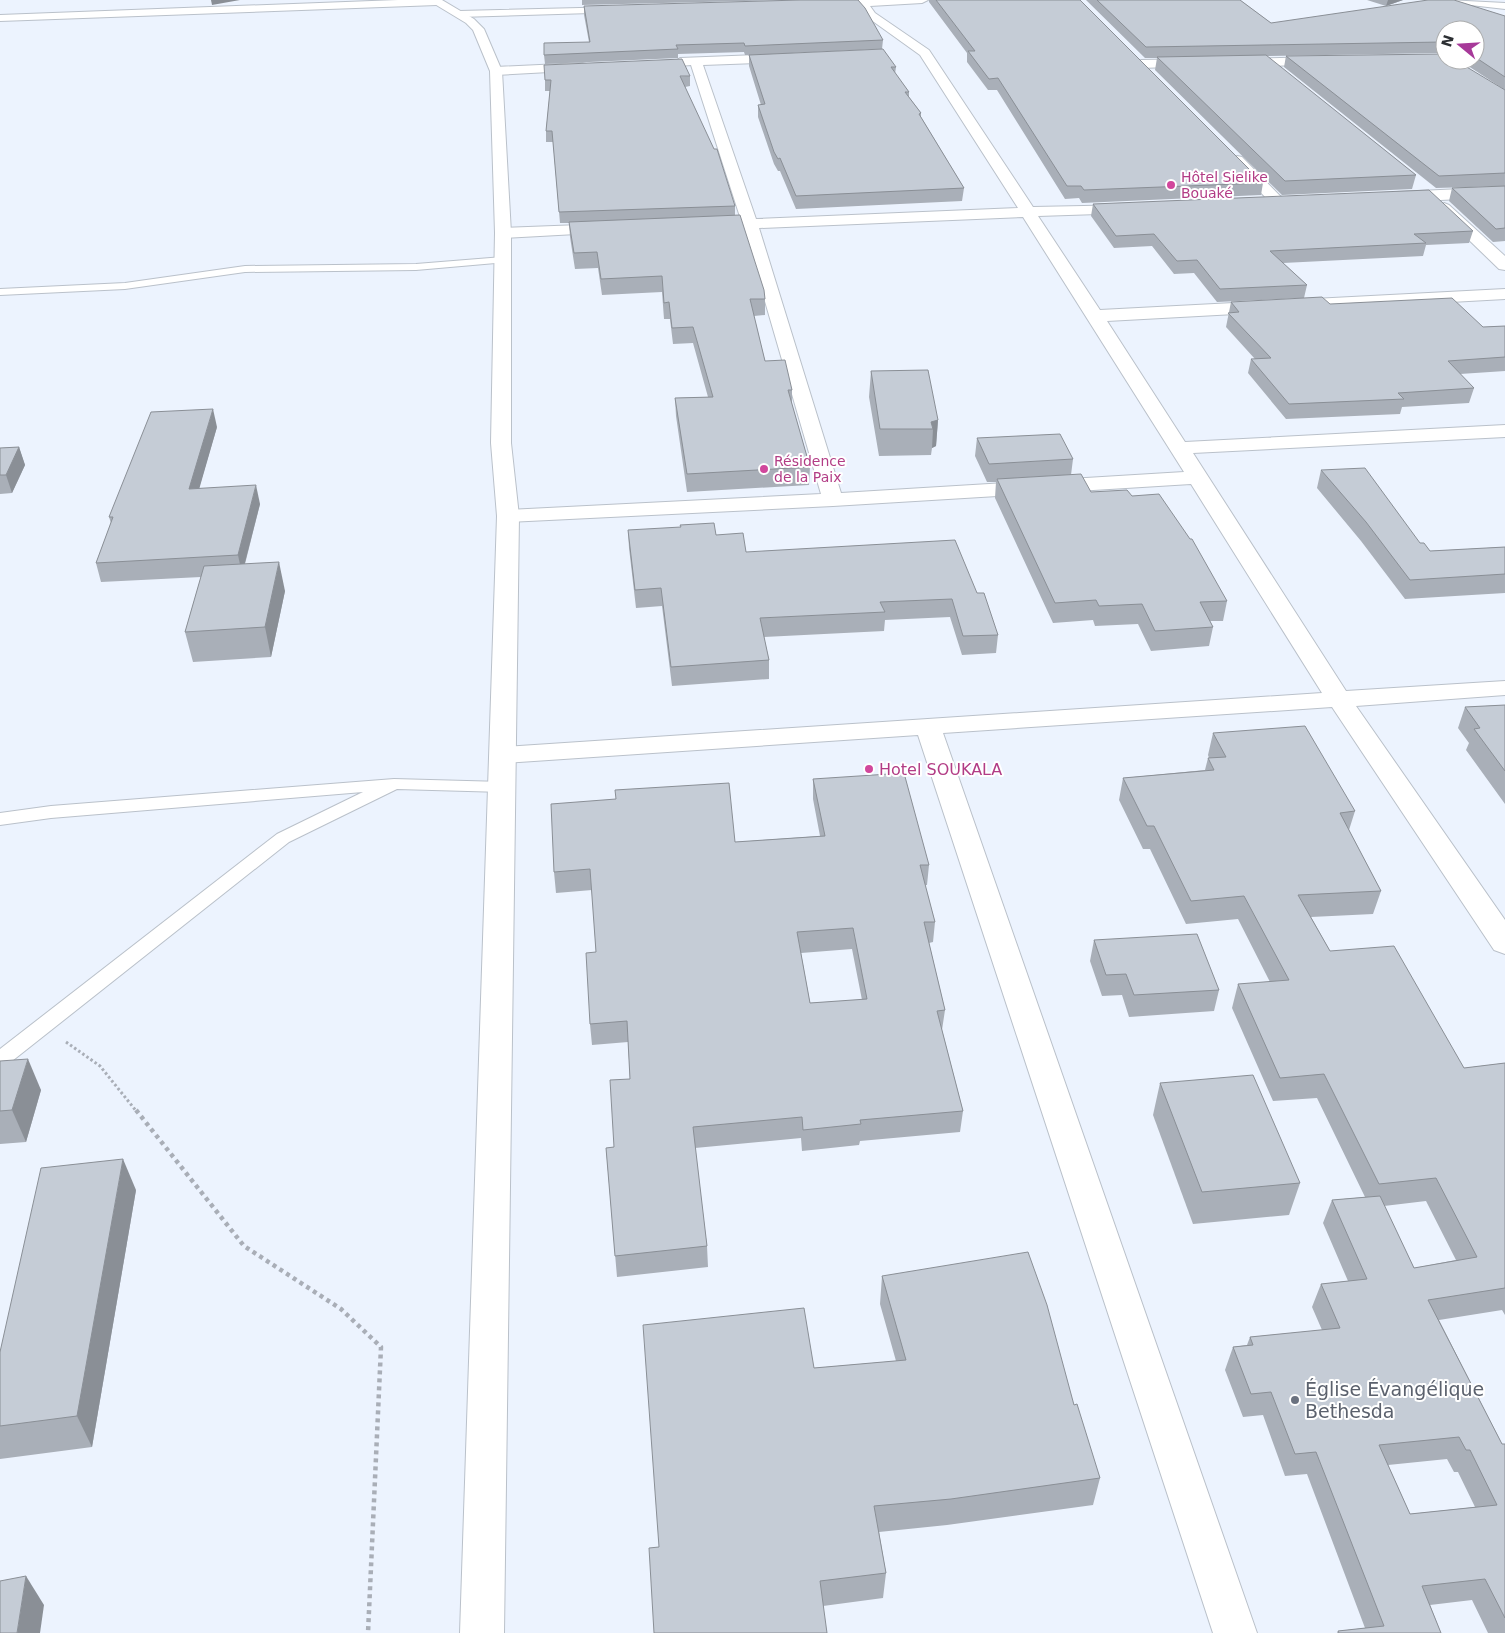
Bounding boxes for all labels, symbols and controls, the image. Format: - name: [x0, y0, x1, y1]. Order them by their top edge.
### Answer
- north arrow: [1435, 20, 1485, 70]
- text: N: [1438, 33, 1457, 49]
- place label: Hôtel Sielike Bouaké: [1181, 169, 1268, 201]
- marker: Hôtel Sielike Bouaké: [1165, 179, 1177, 191]
- place label: Résidence de la Paix: [774, 453, 846, 485]
- marker: Résidence de la Paix: [758, 463, 770, 475]
- place label: Hotel SOUKALA: [879, 760, 1002, 779]
- marker: Hotel SOUKALA: [863, 763, 875, 775]
- place label: Église Évangélique Bethesda: [1305, 1378, 1484, 1422]
- marker: Église Évangélique Bethesda: [1289, 1394, 1301, 1406]

